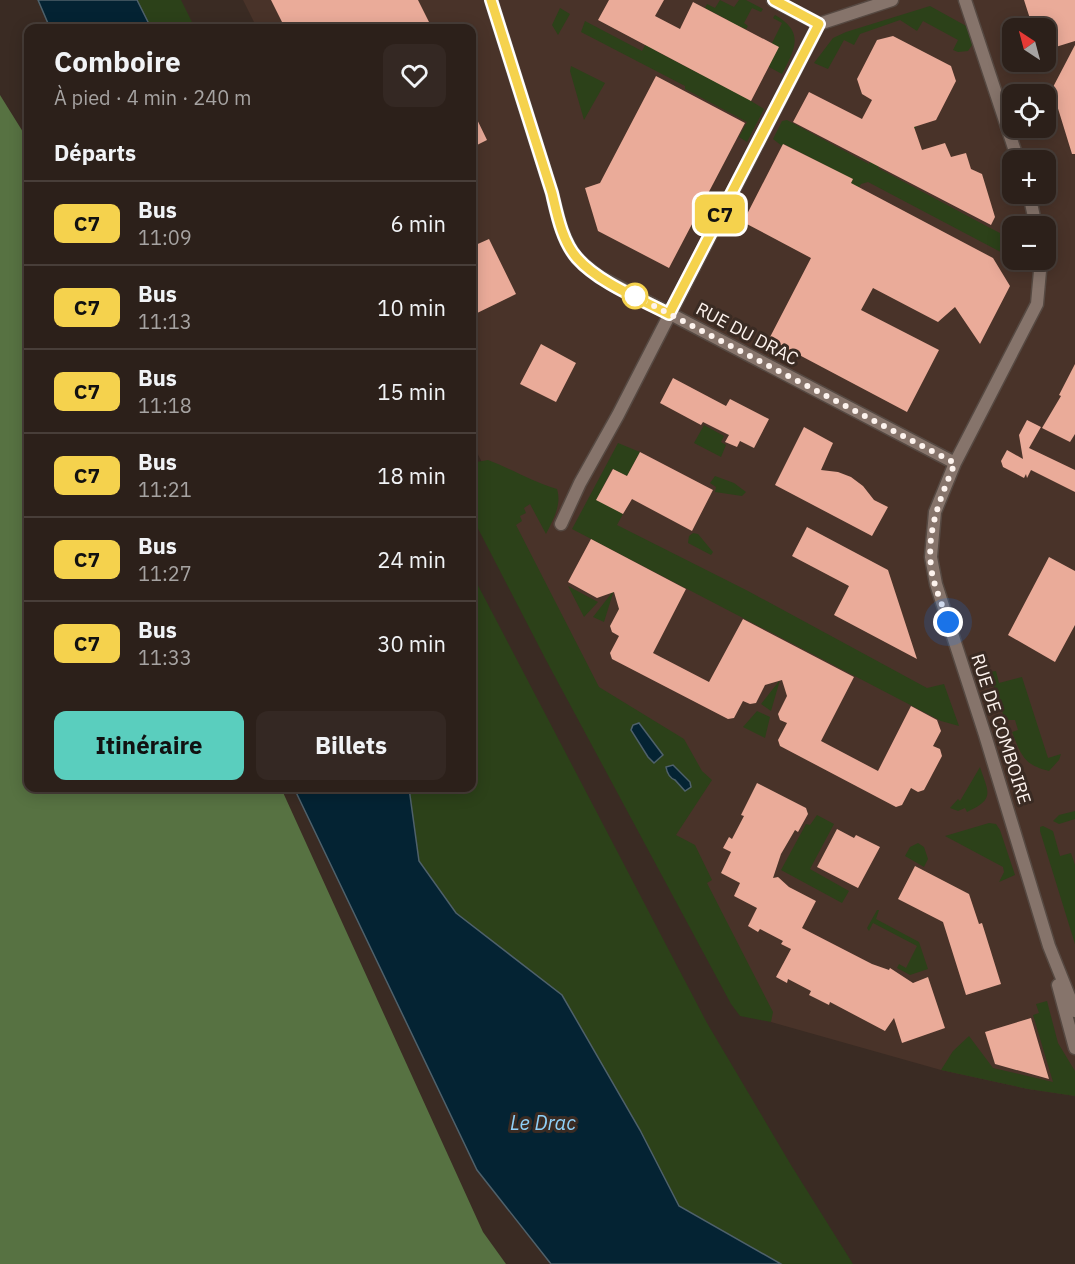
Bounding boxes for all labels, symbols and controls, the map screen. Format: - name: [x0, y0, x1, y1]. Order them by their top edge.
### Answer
- north arrow: [1002, 18, 1056, 72]
- map controls: [1002, 18, 1056, 270]
- text: Comboire: [54, 43, 181, 80]
- button: heart: [383, 44, 446, 107]
- text: À pied · 4 min · 240 m: [54, 84, 251, 111]
- button: locate: [1002, 84, 1056, 138]
- text: Départs: [54, 138, 136, 167]
- button: +: [1002, 150, 1056, 204]
- line badge: C7: [693, 194, 747, 234]
- text: Bus: [138, 195, 177, 224]
- text: C7: [707, 200, 733, 228]
- text: C7: [74, 209, 100, 237]
- text: 6 min: [390, 209, 446, 238]
- button: −: [1002, 216, 1056, 270]
- text: 11:09: [138, 224, 192, 251]
- text: Bus: [138, 279, 177, 308]
- unlabelled marker: [622, 283, 648, 309]
- text: C7: [74, 293, 100, 321]
- text: 10 min: [377, 293, 446, 322]
- street label: RUE DU DRAC: [692, 297, 802, 370]
- text: 11:13: [138, 308, 192, 335]
- text: Bus: [138, 363, 177, 392]
- text: C7: [74, 377, 100, 405]
- text: 15 min: [377, 377, 446, 406]
- text: 11:18: [138, 392, 192, 419]
- text: Bus: [138, 447, 177, 476]
- text: C7: [74, 461, 100, 489]
- text: 18 min: [377, 461, 446, 490]
- text: 11:21: [138, 476, 192, 503]
- text: Bus: [138, 531, 177, 560]
- text: C7: [74, 545, 100, 573]
- text: 24 min: [377, 545, 446, 574]
- text: 11:27: [138, 560, 192, 587]
- your location: [933, 607, 963, 637]
- text: Bus: [138, 615, 177, 644]
- text: C7: [74, 629, 100, 657]
- text: 30 min: [377, 629, 446, 658]
- text: 11:33: [138, 644, 192, 671]
- street label: RUE DE COMBOIRE: [966, 651, 1037, 807]
- button: Itinéraire: [54, 711, 244, 780]
- button: Billets: [256, 711, 446, 780]
- water label: Le Drac: [510, 1109, 576, 1136]

